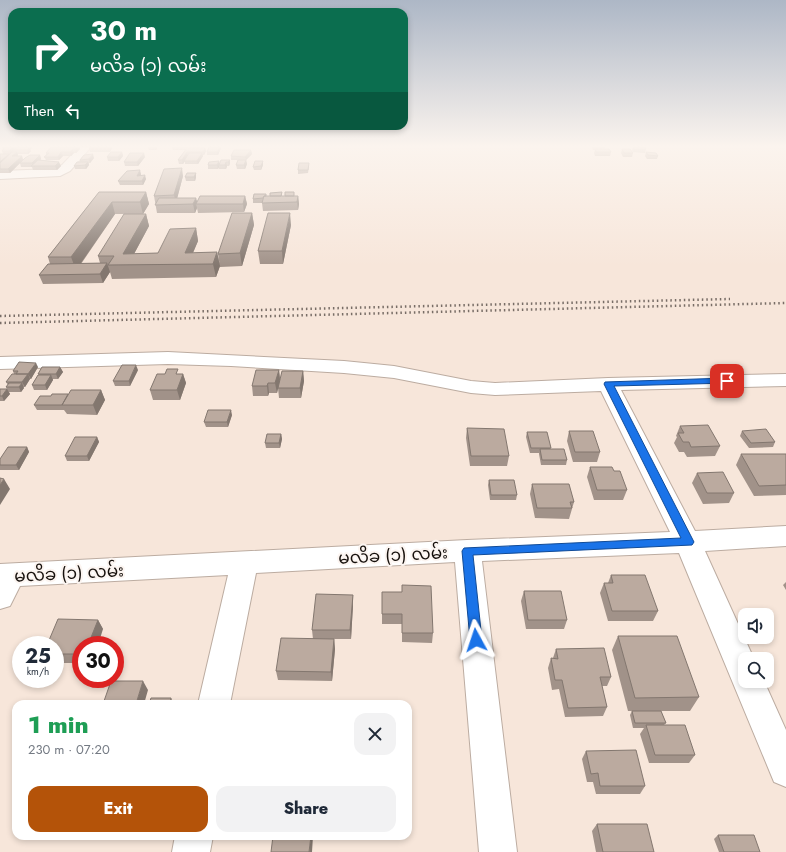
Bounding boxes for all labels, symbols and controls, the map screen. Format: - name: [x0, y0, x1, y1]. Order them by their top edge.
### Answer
- text: 30 m: [90, 10, 157, 51]
- icon: right: [24, 24, 76, 76]
- text: မလိခ (၁) လမ်း: [90, 53, 206, 79]
- text: Then: [24, 100, 54, 122]
- icon: left: [62, 100, 84, 122]
- pin: [710, 364, 744, 398]
- icon: arrive: [716, 370, 738, 392]
- street label: မလိခ (၁) လမ်း: [337, 540, 449, 570]
- street label: မလိခ (၁) လမ်း: [13, 558, 125, 588]
- map controls: [738, 608, 774, 688]
- button: sound: [738, 608, 774, 644]
- position arrow: [455, 619, 497, 661]
- speed limit sign: 30: [72, 636, 124, 688]
- text: 25: [25, 642, 51, 671]
- button: search: [738, 652, 774, 688]
- text: km/h: [27, 664, 49, 679]
- text: 1 min: [28, 707, 89, 742]
- button: close: [354, 713, 396, 755]
- text: 230 m · 07:20: [28, 740, 110, 759]
- button: Exit: [28, 786, 208, 832]
- button: Share: [216, 786, 396, 832]

